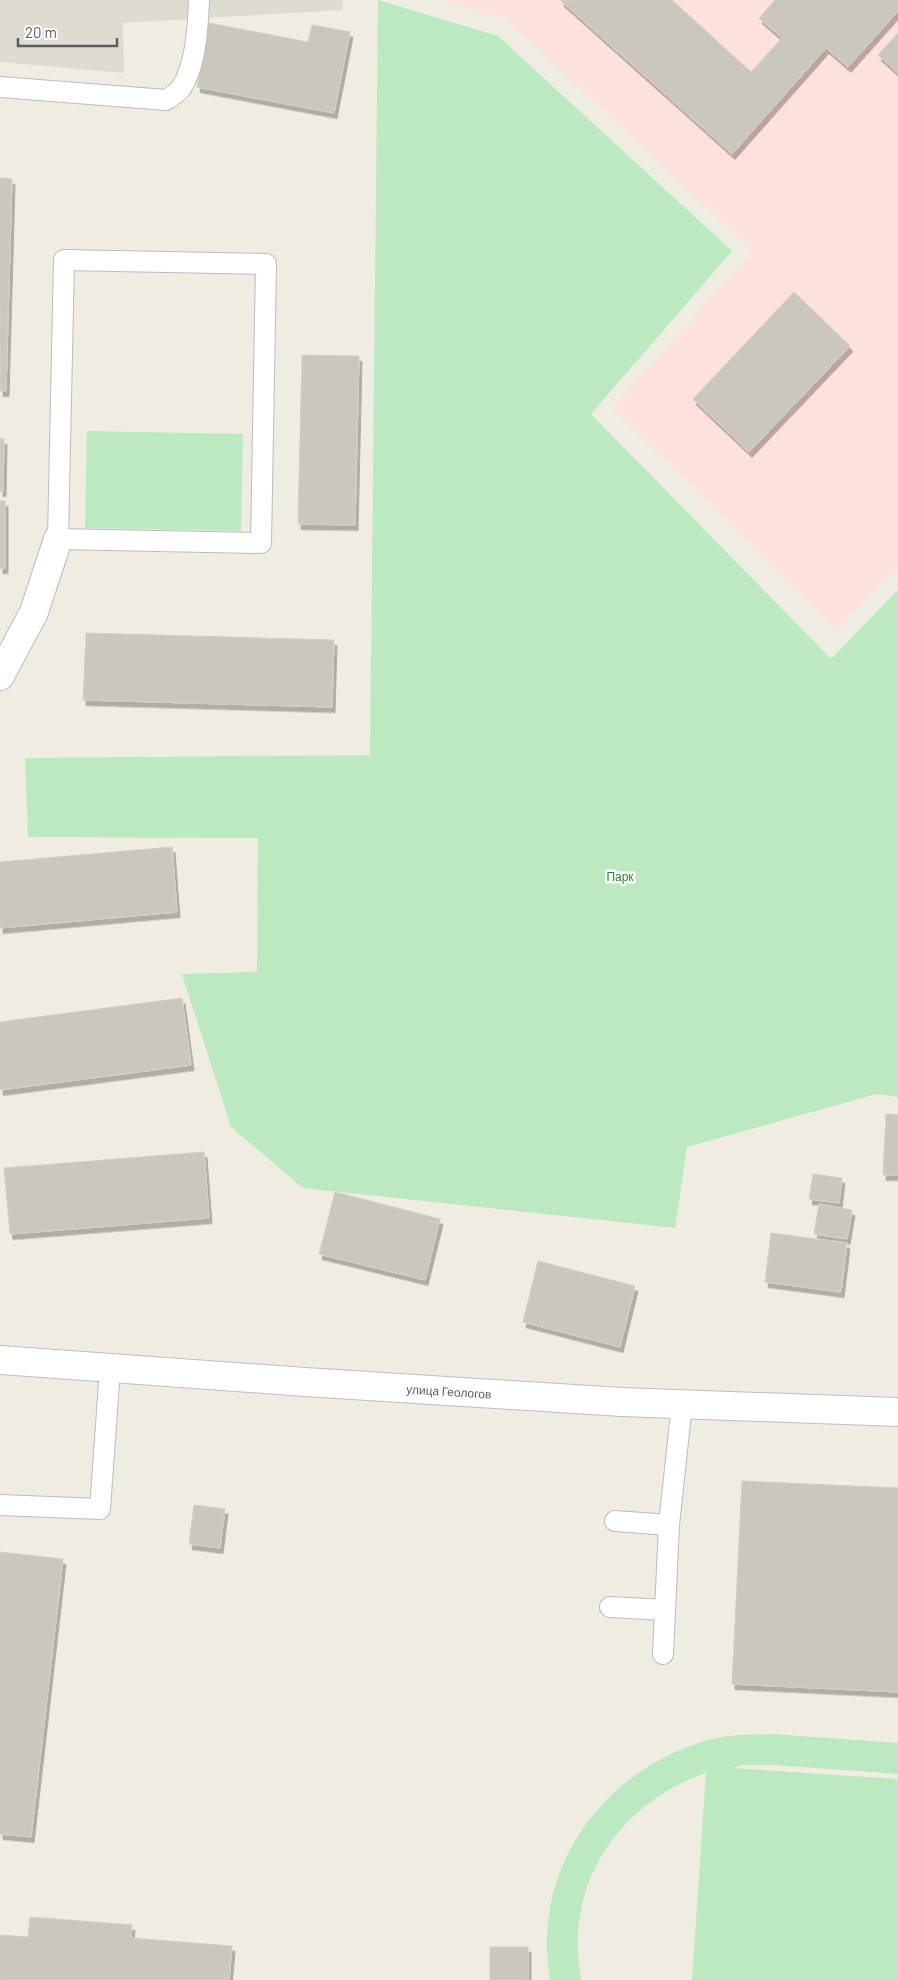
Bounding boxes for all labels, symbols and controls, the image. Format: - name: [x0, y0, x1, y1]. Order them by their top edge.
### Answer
- scale bar: [18, 15, 116, 47]
- text: 20 m: [25, 23, 57, 41]
- park label: Парк: [606, 869, 634, 884]
- street label: улица Геологов: [406, 1381, 492, 1401]

